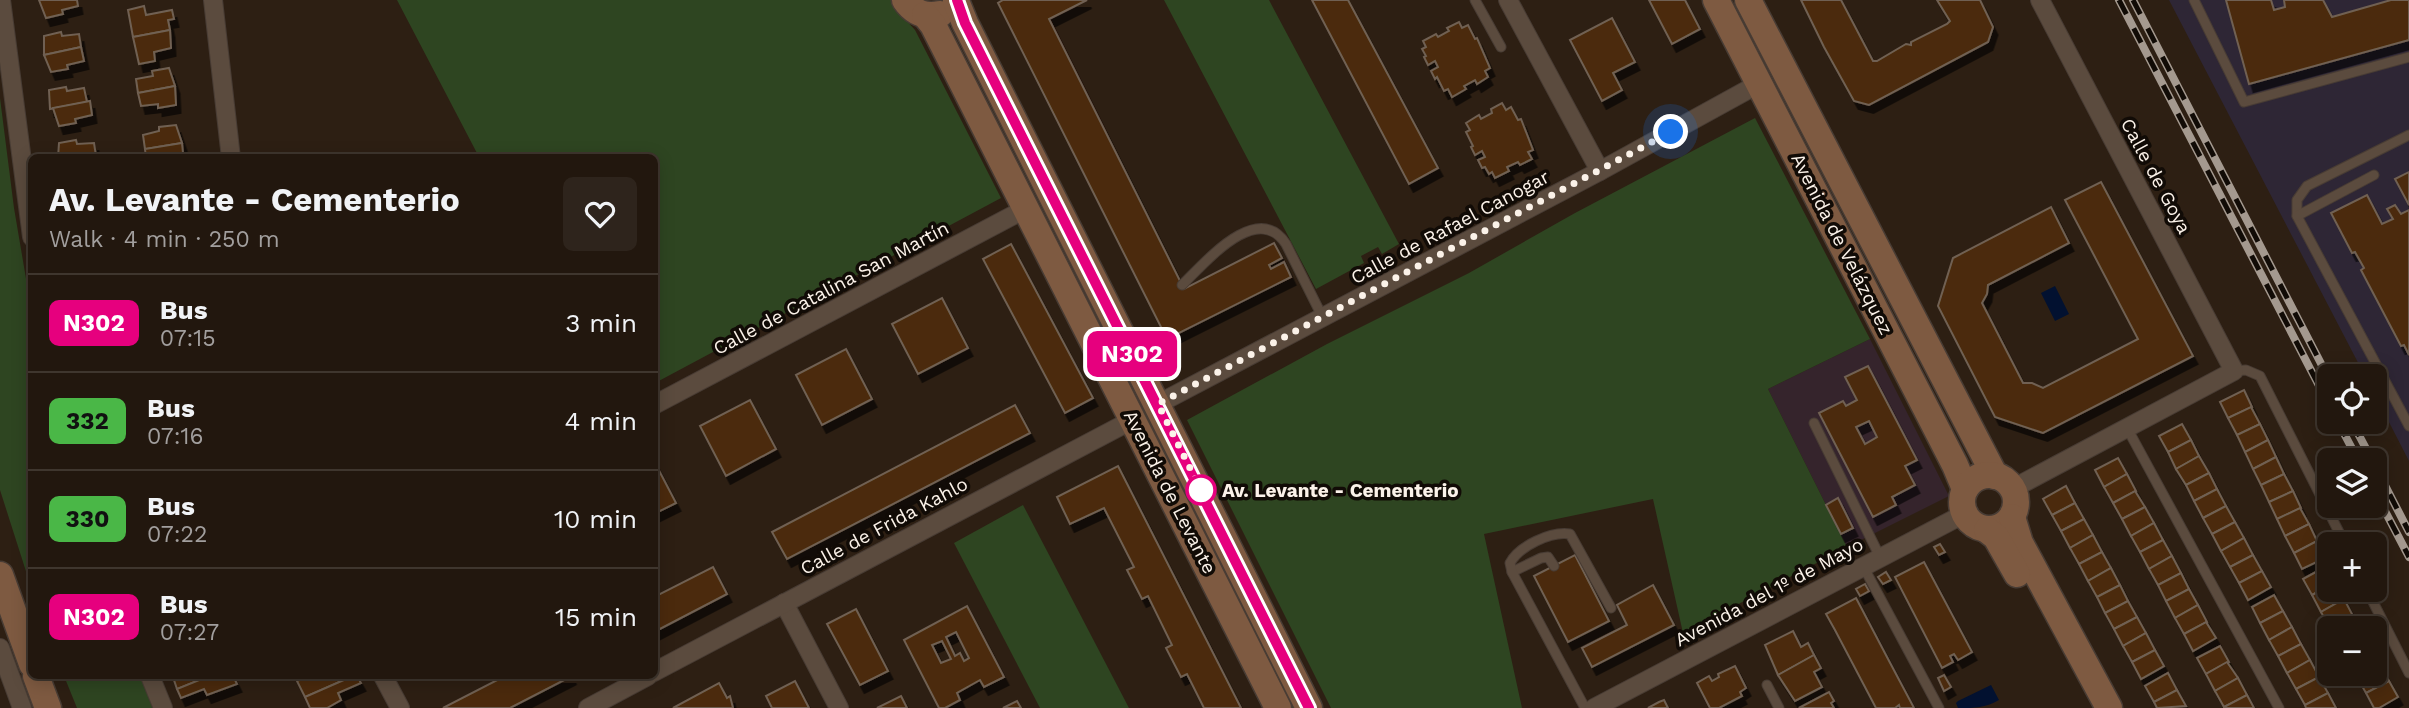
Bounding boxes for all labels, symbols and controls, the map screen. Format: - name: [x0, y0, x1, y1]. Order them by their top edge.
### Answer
- your location: [1653, 114, 1688, 149]
- street label: Calle de Goya: [2116, 114, 2196, 238]
- street label: Avenida de Velázquez: [1786, 149, 1898, 339]
- street label: Calle de Rafael Canogar: [1347, 165, 1553, 289]
- button: heart: [563, 177, 637, 251]
- text: Av. Levante - Cementerio: [49, 180, 460, 219]
- street label: Calle de Catalina San Martín: [709, 216, 953, 360]
- text: Walk · 4 min · 250 m: [49, 226, 280, 253]
- text: Bus: [160, 295, 208, 325]
- text: 3 min: [565, 308, 637, 338]
- text: N302: [63, 309, 125, 337]
- text: 07:15: [160, 325, 216, 352]
- line badge: N302: [1083, 331, 1181, 377]
- text: N302: [1101, 340, 1163, 368]
- map controls: [2317, 364, 2387, 686]
- button: locate: [2317, 364, 2387, 434]
- text: Bus: [147, 393, 195, 423]
- text: 4 min: [564, 406, 637, 436]
- street label: Avenida de Levante: [1119, 406, 1221, 578]
- text: 332: [66, 407, 109, 435]
- text: 07:16: [147, 423, 204, 450]
- button: layers: [2317, 448, 2387, 518]
- street label: Calle de Frida Kahlo: [796, 472, 972, 580]
- marker: Av. Levante - Cementerio: [1186, 475, 1216, 505]
- place label: Av. Levante - Cementerio: [1222, 479, 1459, 502]
- text: Bus: [147, 491, 195, 521]
- text: 10 min: [554, 504, 637, 534]
- text: 330: [66, 505, 109, 533]
- text: 07:22: [147, 521, 207, 548]
- button: +: [2317, 532, 2387, 602]
- street label: Avenida del 1º de Mayo: [1671, 533, 1867, 651]
- text: Bus: [160, 589, 208, 619]
- text: 15 min: [555, 602, 637, 632]
- text: N302: [63, 603, 125, 631]
- button: −: [2317, 616, 2387, 686]
- text: 07:27: [160, 619, 219, 646]

